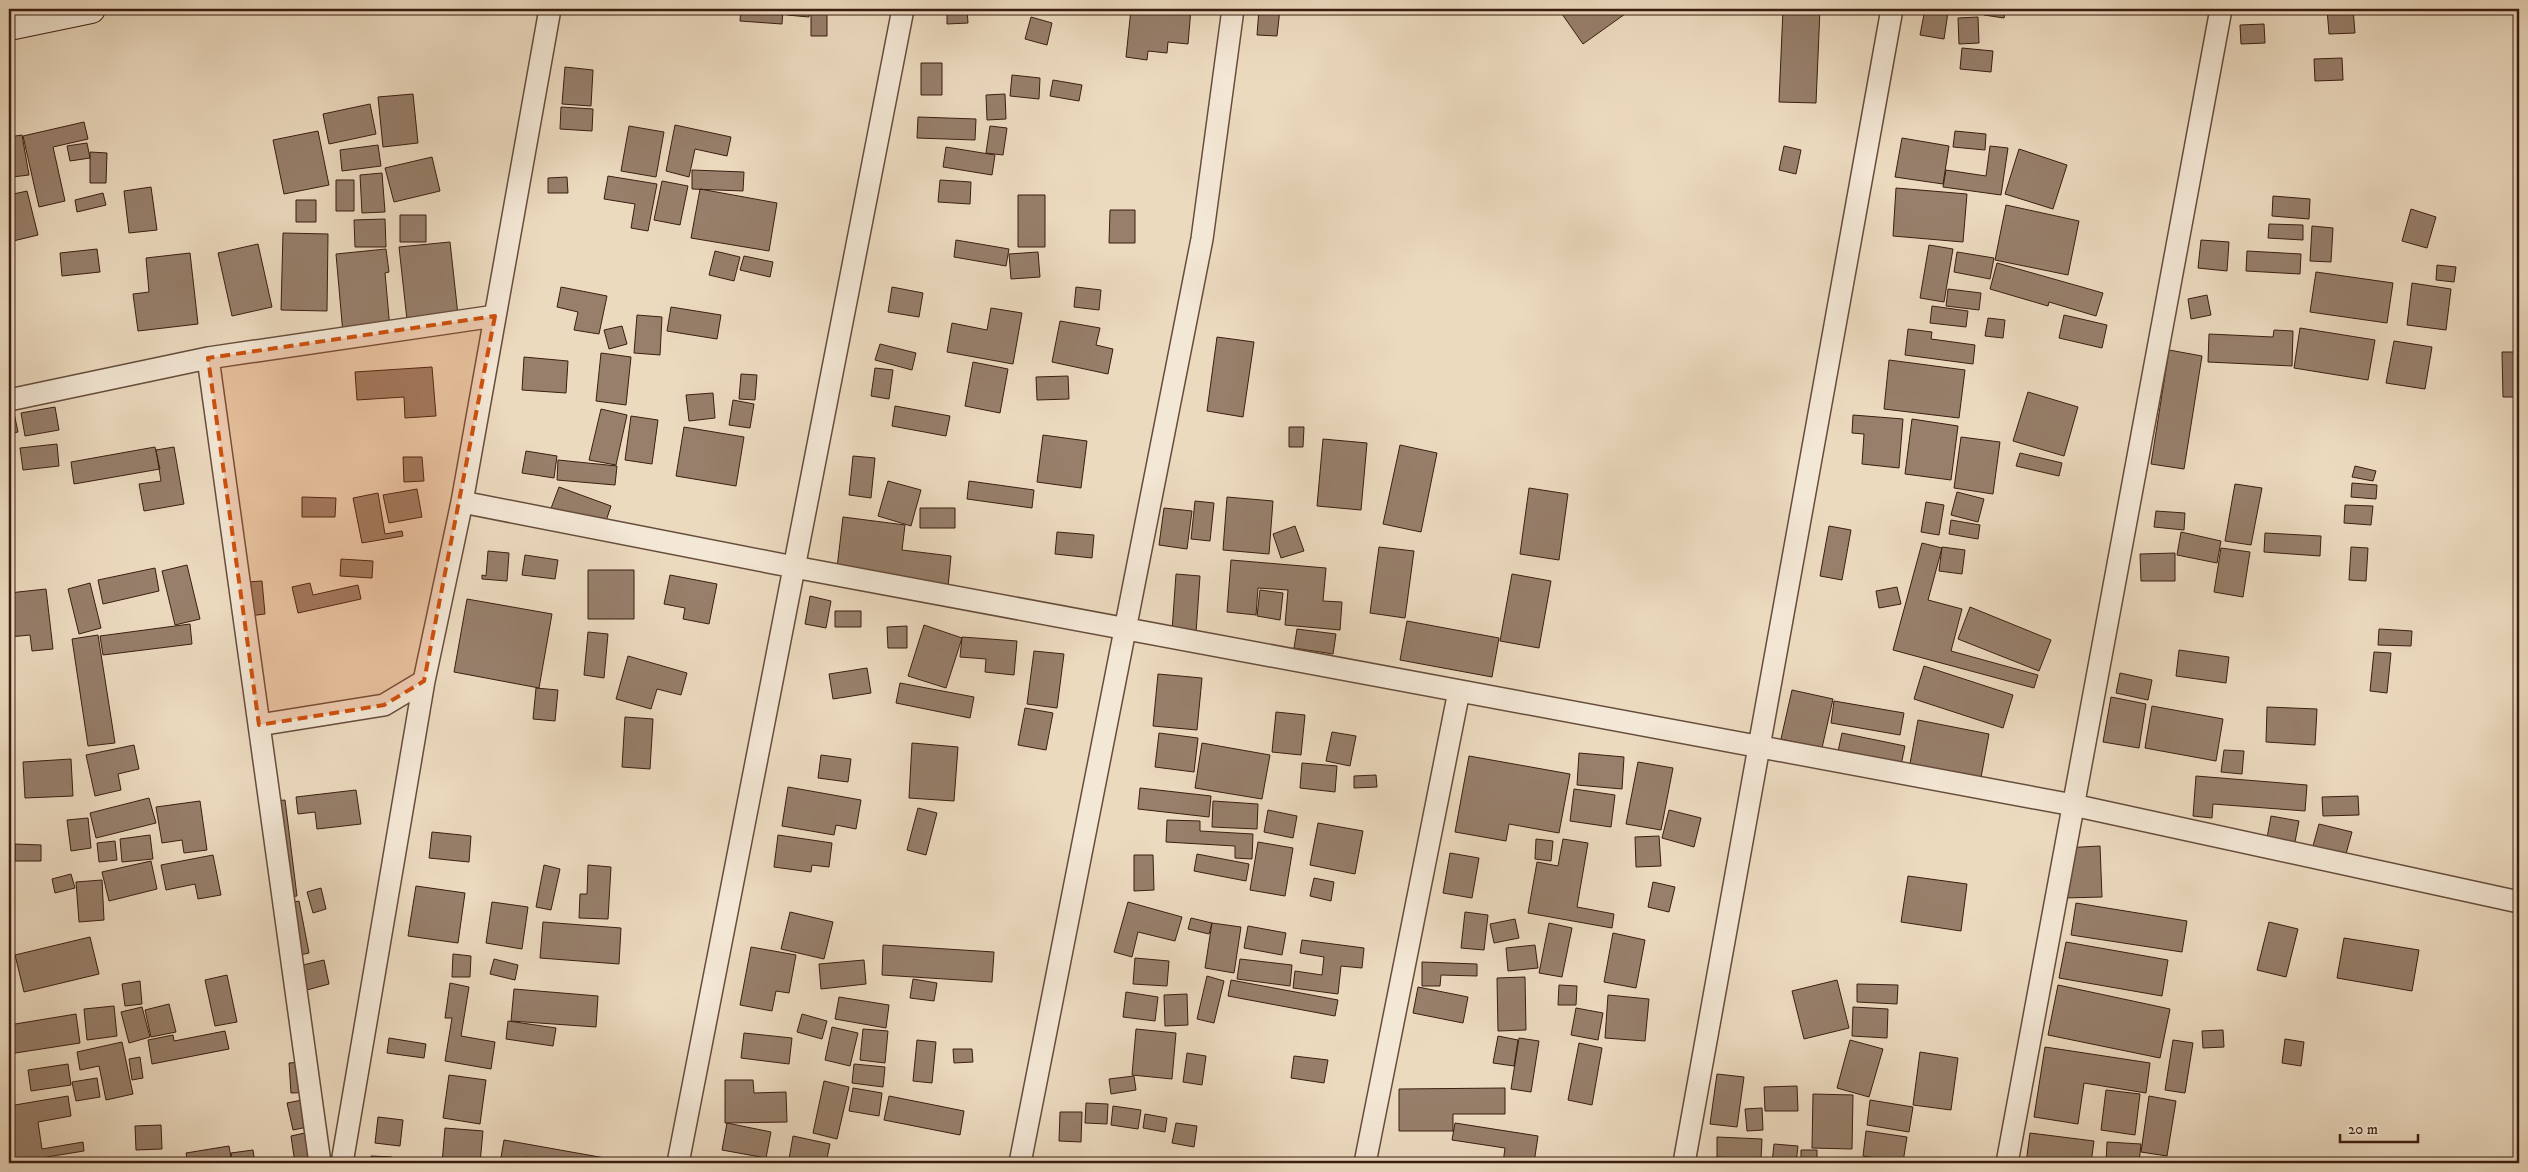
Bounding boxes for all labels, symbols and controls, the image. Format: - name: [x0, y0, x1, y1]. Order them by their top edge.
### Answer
- scale bar: [2340, 1112, 2418, 1144]
- text: 20 m: [2348, 1120, 2378, 1139]

